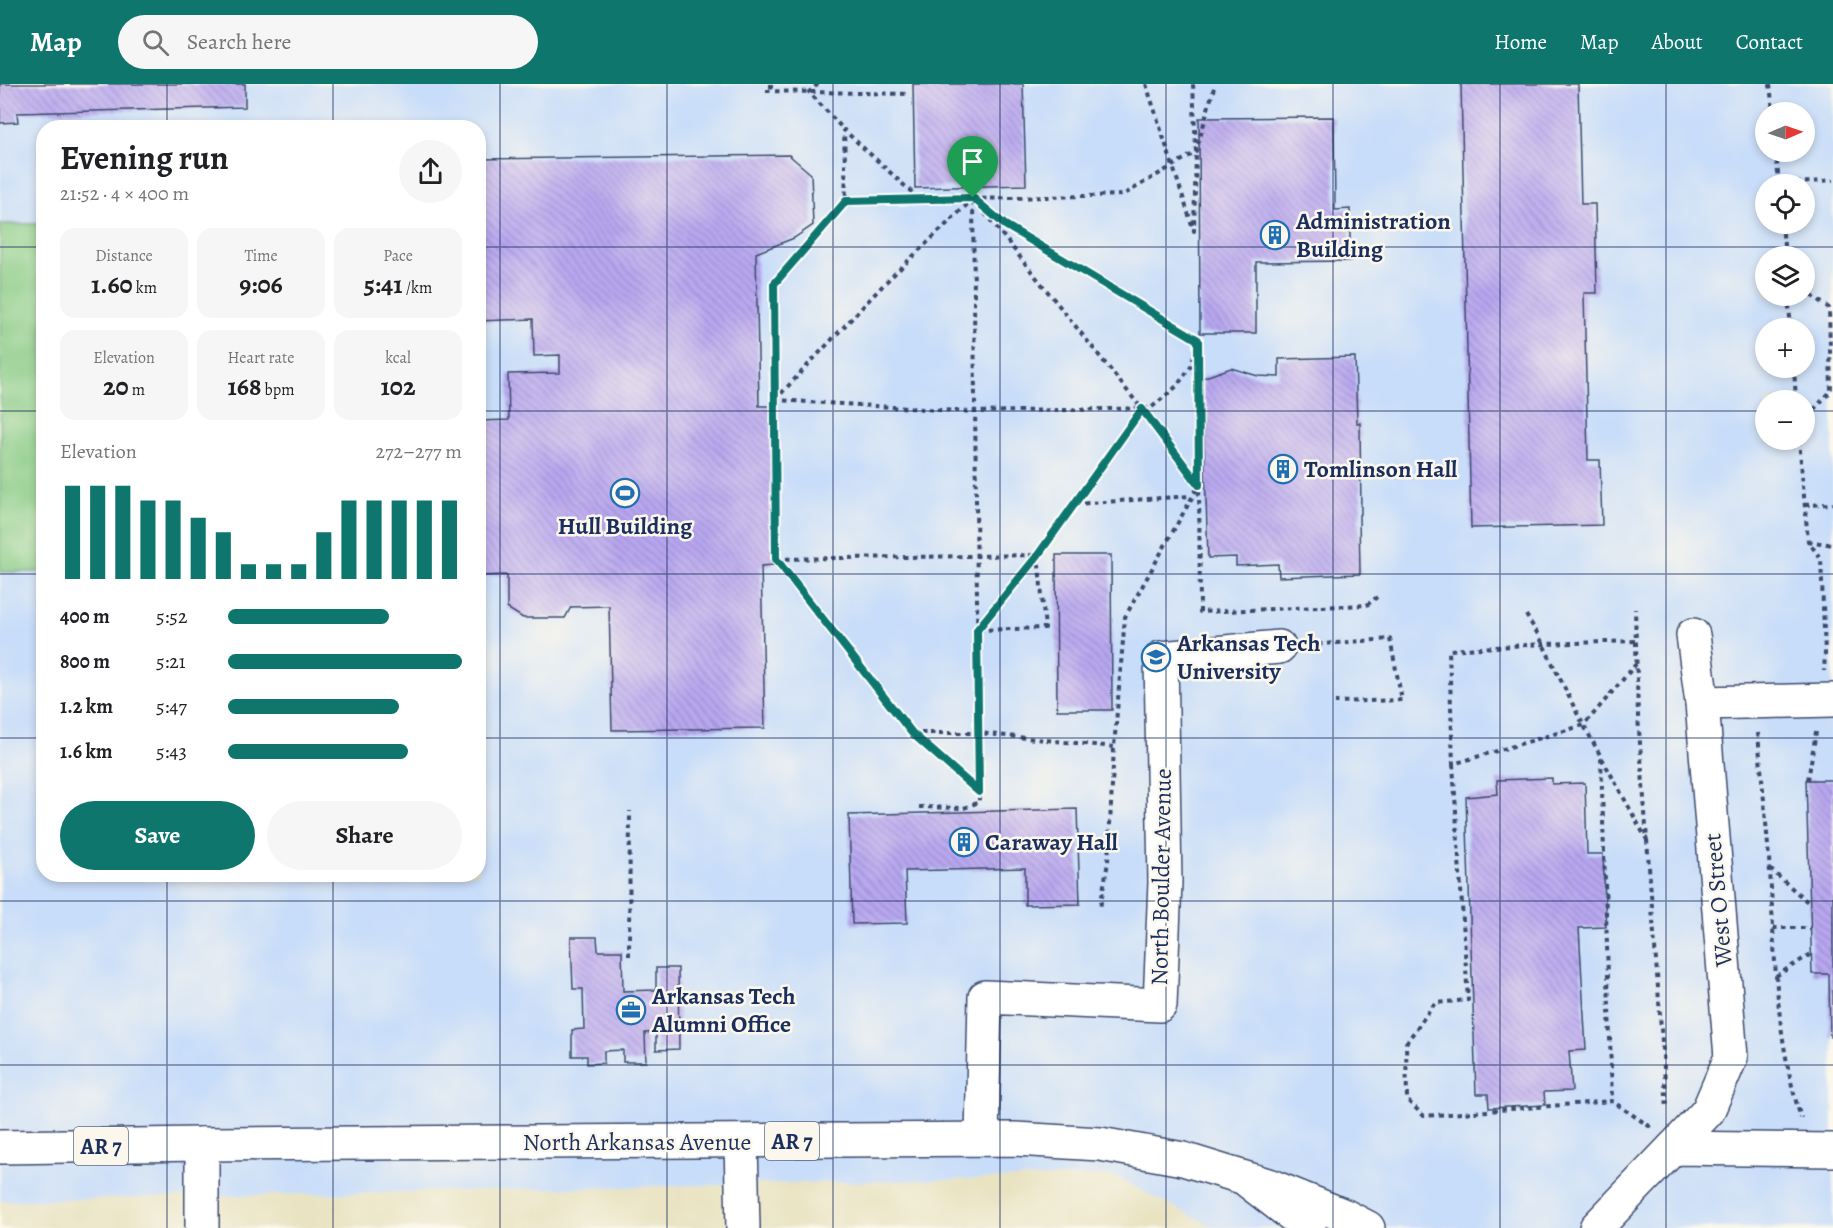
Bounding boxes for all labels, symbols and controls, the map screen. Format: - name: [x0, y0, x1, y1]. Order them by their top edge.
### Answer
- search box: [118, 15, 538, 69]
- text: Map: [30, 23, 82, 61]
- icon: search: [139, 26, 172, 59]
- text: Search here: [187, 27, 291, 57]
- text: Home: [1494, 28, 1547, 56]
- text: Map: [1580, 28, 1618, 56]
- text: About: [1651, 28, 1703, 56]
- text: Contact: [1736, 28, 1803, 56]
- north arrow: [1755, 102, 1815, 162]
- map controls: [1755, 102, 1815, 450]
- text: Evening run: [60, 135, 229, 180]
- pin: [947, 136, 998, 198]
- button: share: [399, 140, 462, 203]
- icon: arrive: [956, 145, 989, 178]
- button: locate: [1755, 174, 1815, 234]
- text: 21:52 · 4 × 400 m: [60, 180, 189, 207]
- place label: Administration Building: [1295, 205, 1451, 265]
- building icon: Administration Building: [1259, 219, 1291, 251]
- text: Distance: [95, 245, 153, 267]
- text: Time: [244, 245, 278, 267]
- text: Pace: [383, 245, 413, 267]
- button: layers: [1755, 246, 1815, 306]
- text: 1.60: [91, 267, 133, 302]
- text: 9:06: [239, 267, 283, 302]
- text: 5:41: [364, 267, 403, 302]
- text: km: [133, 277, 157, 299]
- text: /km: [403, 277, 432, 299]
- button: +: [1755, 318, 1815, 378]
- text: Elevation: [93, 347, 155, 369]
- text: Heart rate: [228, 347, 294, 369]
- text: kcal: [385, 347, 411, 369]
- text: 20: [103, 369, 129, 404]
- text: 168: [228, 369, 261, 404]
- text: 102: [381, 369, 415, 404]
- text: m: [129, 379, 145, 401]
- text: bpm: [261, 379, 295, 401]
- button: −: [1755, 390, 1815, 450]
- text: Elevation: [60, 438, 137, 465]
- text: 272–277 m: [376, 438, 462, 465]
- building icon: Tomlinson Hall: [1267, 453, 1299, 485]
- place label: Tomlinson Hall: [1304, 453, 1458, 485]
- sports icon: Hull Building: [609, 477, 641, 509]
- place label: Hull Building: [558, 510, 693, 542]
- text: 400 m: [60, 603, 110, 630]
- text: 5:52: [156, 603, 187, 630]
- place label: Arkansas Tech University: [1176, 627, 1320, 687]
- school or university icon: Arkansas Tech University: [1140, 641, 1172, 673]
- text: 800 m: [60, 648, 110, 675]
- text: 5:21: [156, 648, 186, 675]
- text: 1.2 km: [60, 693, 113, 720]
- text: 5:47: [156, 693, 187, 720]
- text: 1.6 km: [60, 738, 113, 765]
- text: 5:43: [156, 738, 187, 765]
- street label: North Boulder Avenue: [1143, 768, 1179, 986]
- button: Save: [60, 801, 255, 870]
- button: Share: [267, 801, 462, 870]
- building icon: Caraway Hall: [948, 826, 980, 858]
- place label: Caraway Hall: [985, 826, 1119, 858]
- street label: West O Street: [1696, 832, 1740, 969]
- place label: Arkansas Tech Alumni Office: [651, 980, 795, 1040]
- office icon: Arkansas Tech Alumni Office: [615, 994, 647, 1026]
- road number: AR 7: [765, 1122, 819, 1160]
- street label: North Arkansas Avenue: [523, 1126, 751, 1158]
- road number: AR 7: [74, 1127, 128, 1165]

